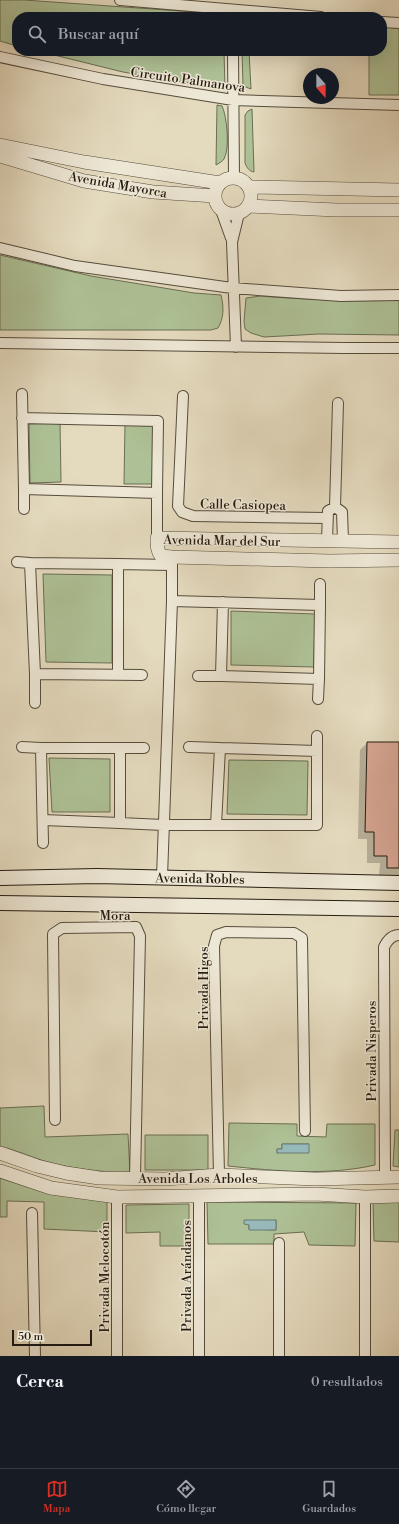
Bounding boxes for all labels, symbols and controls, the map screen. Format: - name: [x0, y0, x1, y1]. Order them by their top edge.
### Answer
- search box: [12, 12, 387, 56]
- icon: search: [26, 23, 48, 45]
- text: Buscar aquí: [58, 25, 139, 44]
- street label: Circuito Palmanova: [129, 64, 247, 96]
- north arrow: [303, 68, 339, 104]
- street label: Avenida Mayorca: [66, 168, 169, 202]
- street label: Calle Casiopea: [200, 496, 286, 514]
- street label: Avenida Mar del Sur: [162, 532, 281, 550]
- street label: Avenida Robles: [154, 870, 245, 888]
- street label: Mora: [100, 908, 131, 924]
- street label: Privada Higos: [196, 946, 212, 1030]
- street label: Privada Nisperos: [364, 1000, 380, 1101]
- street label: Avenida Los Arboles: [137, 1171, 258, 1187]
- street label: Privada Arándanos: [179, 1220, 195, 1332]
- street label: Privada Melocotón: [97, 1221, 113, 1333]
- scale bar: [12, 1328, 92, 1347]
- text: 50 m: [18, 1330, 43, 1344]
- text: Cerca: [16, 1371, 64, 1393]
- text: 0 resultados: [311, 1374, 383, 1390]
- tab: Mapa: [43, 1478, 70, 1516]
- tab: Cómo llegar: [156, 1478, 216, 1516]
- tab: Guardados: [302, 1478, 356, 1516]

